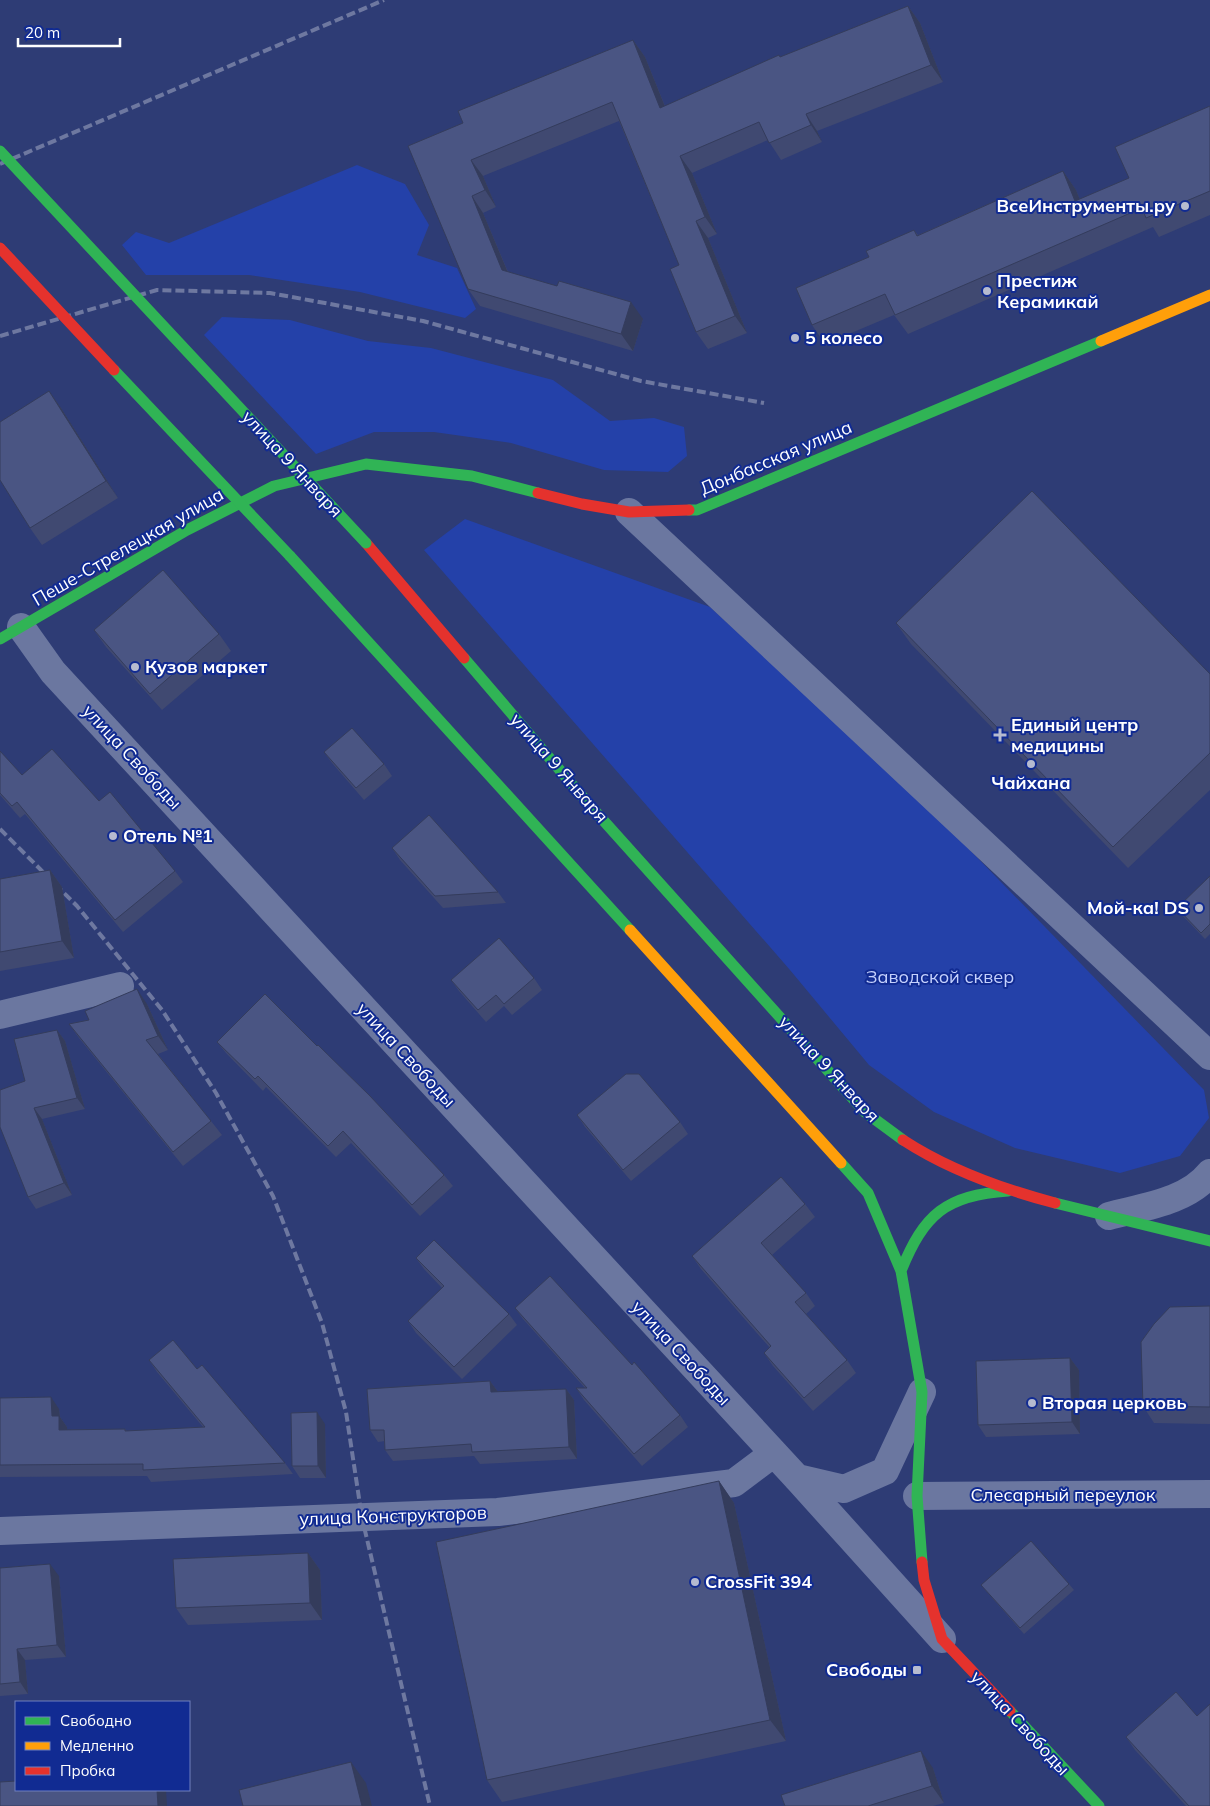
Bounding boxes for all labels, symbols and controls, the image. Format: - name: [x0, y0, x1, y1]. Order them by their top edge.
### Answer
- scale bar: [18, 15, 120, 47]
- text: 20 m: [25, 23, 60, 42]
- place label: ВсеИнструменты.ру: [997, 194, 1175, 217]
- marker: ВсеИнструменты.ру: [1179, 200, 1191, 212]
- place label: Престиж Керамикай: [997, 269, 1099, 313]
- marker: Престиж Керамикай: [981, 285, 993, 297]
- place label: 5 колесо: [805, 326, 883, 349]
- marker: 5 колесо: [789, 332, 801, 344]
- street label: улица 9 Января: [237, 405, 348, 522]
- street label: Донбасская улица: [696, 415, 855, 500]
- street label: Пеше-Стрелецкая улица: [28, 482, 227, 611]
- place label: Кузов маркет: [145, 655, 267, 678]
- marker: Кузов маркет: [129, 661, 141, 673]
- street label: улица Свободы: [78, 699, 187, 814]
- street label: улица 9 Января: [506, 708, 613, 827]
- place label: Единый центр медицины: [1011, 713, 1138, 757]
- marker: Единый центр медицины: [993, 728, 1007, 742]
- marker: Чайхана: [1025, 758, 1037, 770]
- place label: Чайхана: [991, 771, 1071, 794]
- place label: Отель №1: [123, 824, 213, 847]
- marker: Отель №1: [107, 830, 119, 842]
- place label: Мой-ка! DS: [1087, 896, 1189, 919]
- marker: Мой-ка! DS: [1193, 902, 1205, 914]
- park label: Заводской сквер: [866, 965, 1014, 988]
- street label: улица Свободы: [352, 997, 461, 1112]
- street label: улица 9 Января: [774, 1010, 885, 1127]
- street label: улица Свободы: [627, 1295, 736, 1410]
- place label: Вторая церковь: [1042, 1391, 1187, 1414]
- marker: Вторая церковь: [1026, 1397, 1038, 1409]
- street label: Слесарный переулок: [971, 1483, 1156, 1506]
- street label: улица Конструкторов: [299, 1501, 487, 1530]
- place label: CrossFit 394: [705, 1570, 812, 1593]
- marker: CrossFit 394: [689, 1576, 701, 1588]
- place label: Свободы: [826, 1658, 907, 1681]
- marker: Свободы: [911, 1664, 923, 1676]
- street label: улица Свободы: [966, 1665, 1075, 1780]
- legend: [15, 1701, 190, 1791]
- text: Свободно: [60, 1711, 132, 1730]
- text: Медленно: [60, 1736, 134, 1755]
- text: Пробка: [60, 1761, 115, 1780]

